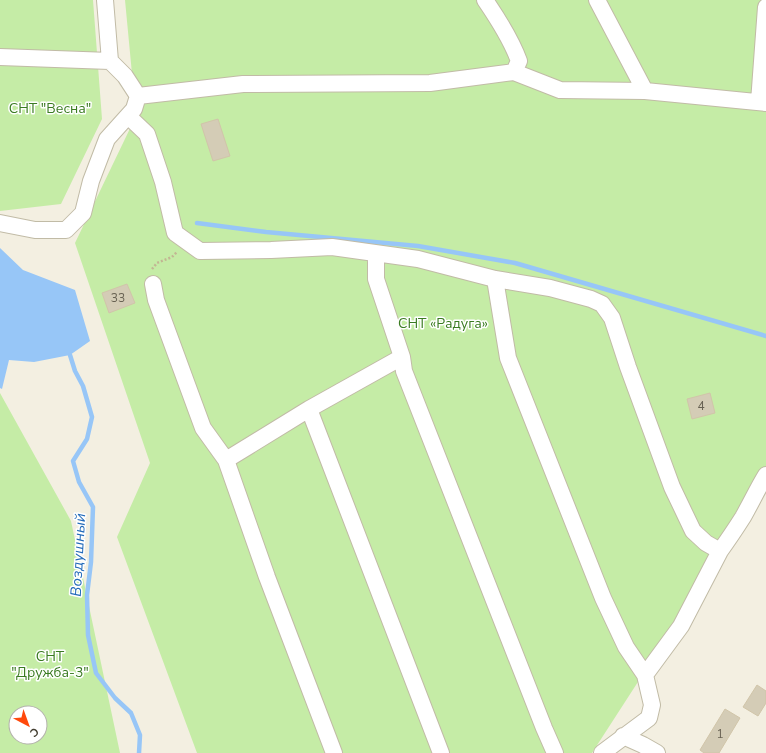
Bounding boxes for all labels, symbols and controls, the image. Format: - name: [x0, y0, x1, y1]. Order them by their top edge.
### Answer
- park label: СНТ "Весна": [9, 99, 91, 118]
- house number: 33: [111, 290, 125, 306]
- park label: СНТ «Радуга»: [398, 314, 488, 333]
- house number: 4: [697, 398, 705, 414]
- water label: Воздушный: [66, 513, 90, 597]
- park label: СНТ "Дружба-3": [11, 647, 89, 682]
- north arrow: [8, 705, 48, 745]
- text: С: [26, 724, 42, 741]
- house number: 1: [716, 726, 724, 742]

